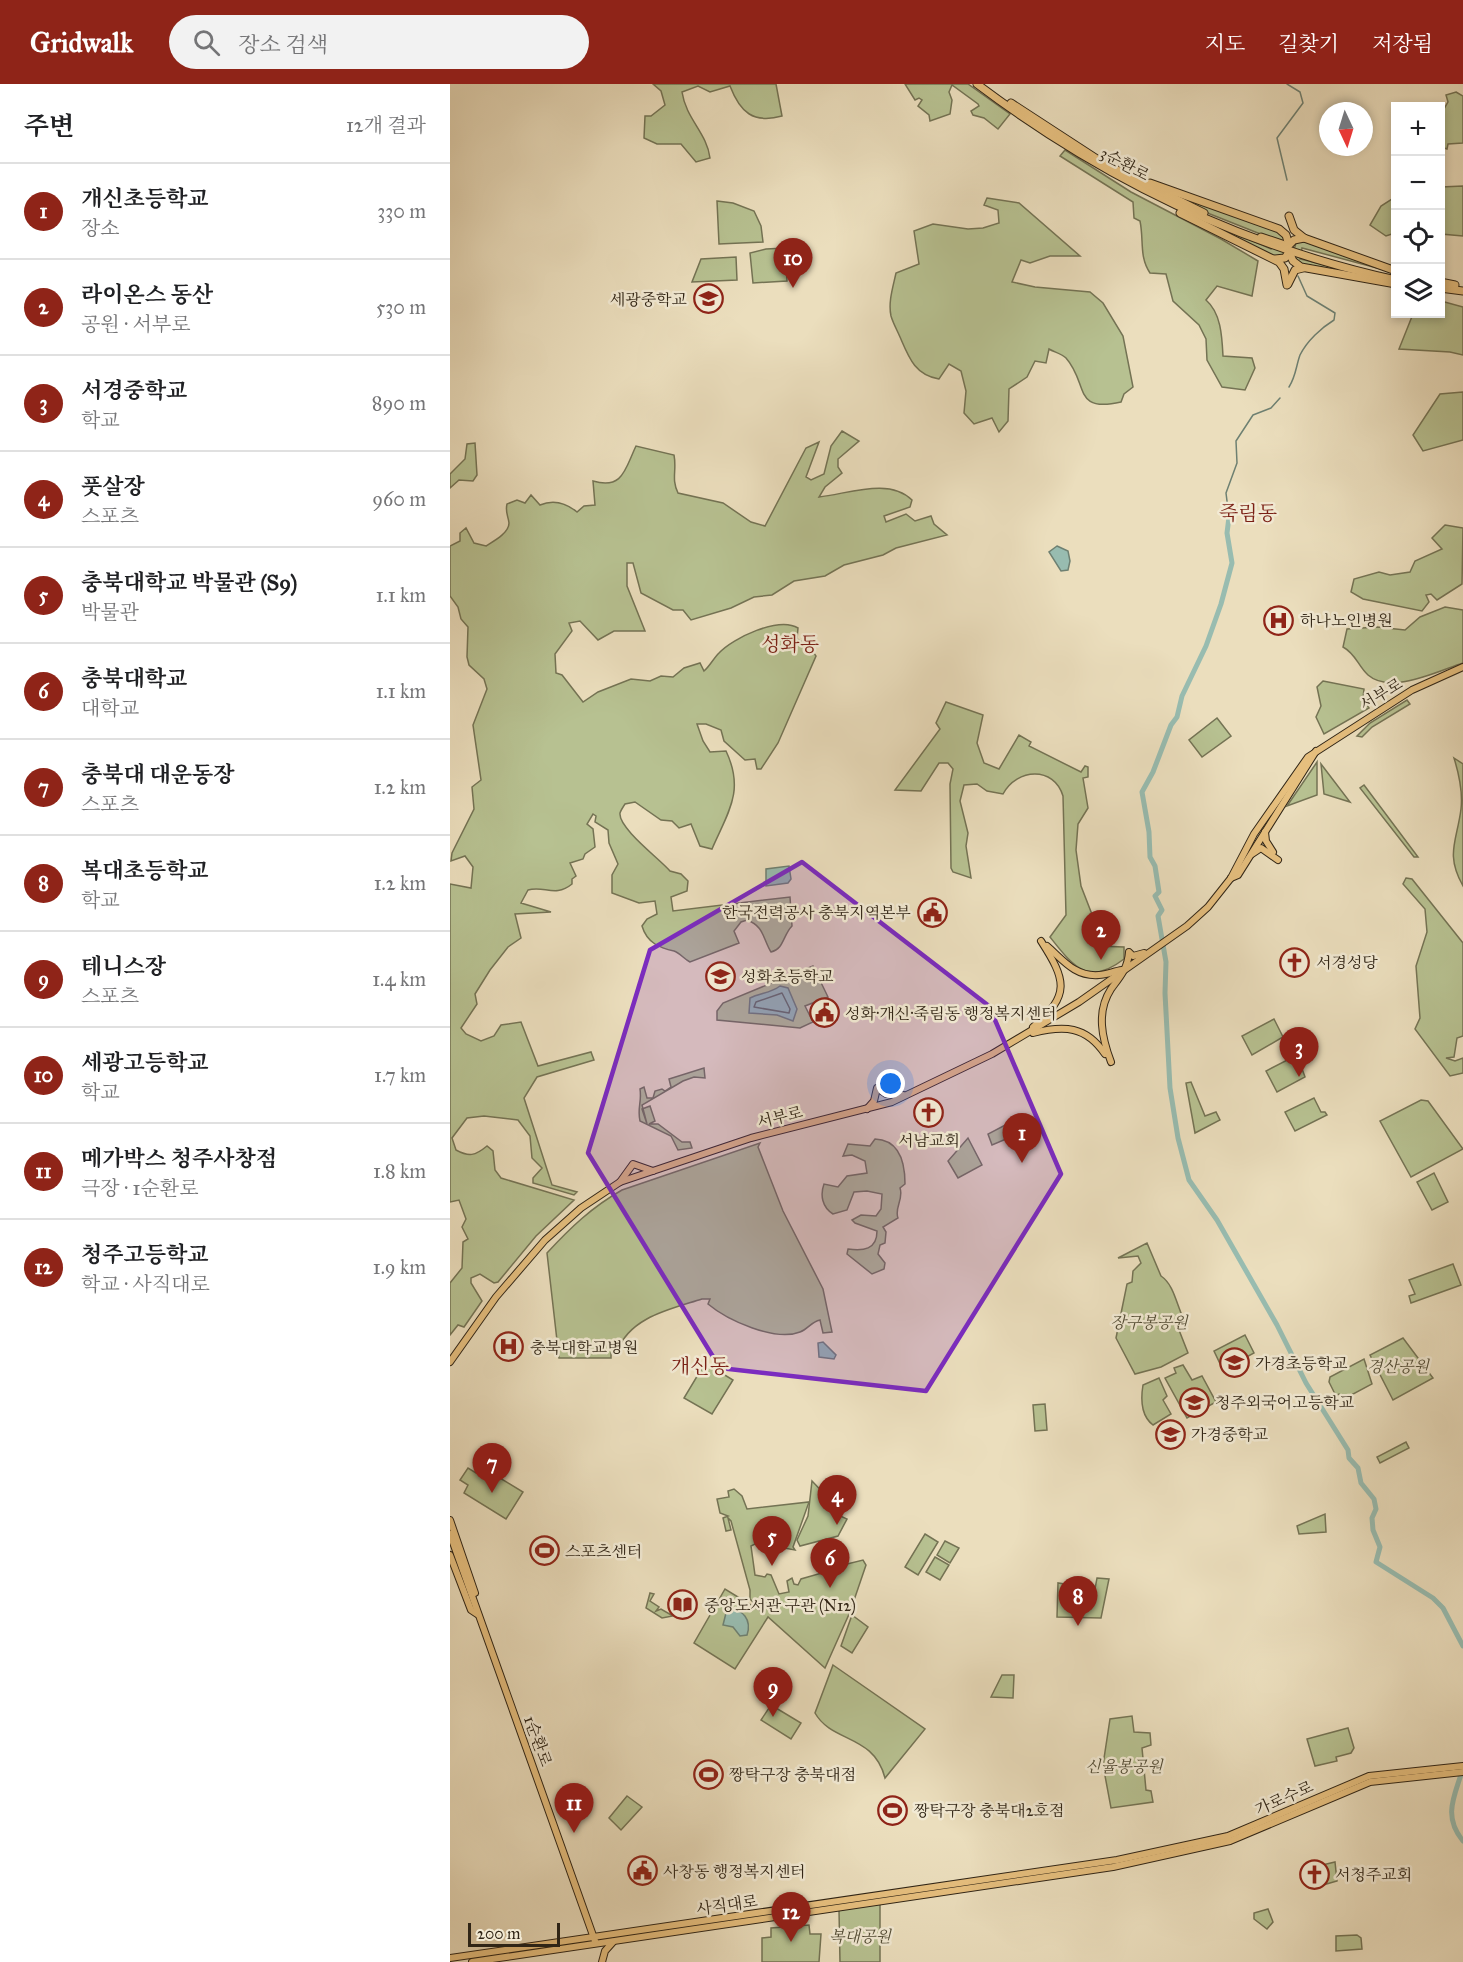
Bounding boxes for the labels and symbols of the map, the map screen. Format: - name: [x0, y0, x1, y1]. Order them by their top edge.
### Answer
- north arrow: [1319, 102, 1373, 156]
- street label: 3순환로: [1097, 143, 1153, 185]
- pin: 10: [774, 238, 812, 288]
- school or university icon: 세광중학교: [692, 283, 724, 315]
- place label: 세광중학교: [610, 290, 687, 309]
- district label: 죽림동: [1219, 501, 1277, 525]
- hospital icon: 하나노인병원: [1263, 604, 1295, 636]
- place label: 하나노인병원: [1300, 611, 1393, 630]
- district label: 성화동: [761, 632, 819, 656]
- street label: 서부로: [1356, 674, 1406, 714]
- public building icon: 한국전력공사 충북지역본부: [916, 896, 948, 928]
- place label: 한국전력공사 충북지역본부: [722, 903, 911, 922]
- pin: 2: [1082, 910, 1120, 960]
- church icon: 서경성당: [1279, 946, 1311, 978]
- place label: 서경성당: [1316, 953, 1378, 972]
- school or university icon: 성화초등학교: [704, 960, 736, 992]
- place label: 성화초등학교: [741, 967, 834, 986]
- public building icon: 성화·개신·죽림동 행정복지센터: [808, 997, 840, 1029]
- place label: 성화·개신·죽림동 행정복지센터: [845, 1004, 1056, 1023]
- pin: 3: [1280, 1028, 1318, 1077]
- your location: [876, 1069, 905, 1098]
- church icon: 서남교회: [913, 1096, 945, 1128]
- street label: 서부로: [755, 1102, 805, 1132]
- pin: 1: [1002, 1114, 1042, 1163]
- place label: 서남교회: [898, 1131, 960, 1150]
- park label: 장구봉공원: [1110, 1313, 1189, 1332]
- hospital icon: 충북대학교병원: [493, 1331, 525, 1363]
- place label: 충북대학교병원: [530, 1338, 638, 1357]
- school or university icon: 가경초등학교: [1218, 1347, 1250, 1379]
- district label: 개신동: [671, 1354, 729, 1378]
- place label: 가경초등학교: [1255, 1354, 1348, 1373]
- park label: 경산공원: [1367, 1357, 1430, 1376]
- school or university icon: 청주외국어고등학교: [1178, 1386, 1210, 1418]
- place label: 청주외국어고등학교: [1215, 1393, 1354, 1412]
- school or university icon: 가경중학교: [1154, 1418, 1186, 1450]
- place label: 가경중학교: [1191, 1425, 1268, 1444]
- pin: 7: [472, 1444, 512, 1493]
- pin: 4: [818, 1476, 856, 1525]
- pin: 5: [752, 1516, 792, 1566]
- sports icon: 스포츠센터: [528, 1535, 560, 1567]
- pin: 6: [810, 1538, 850, 1588]
- place label: 스포츠센터: [565, 1542, 642, 1561]
- pin: 8: [1058, 1576, 1098, 1626]
- library icon: 중앙도서관 구관 (N12): [667, 1589, 699, 1621]
- place label: 중앙도서관 구관 (N12): [704, 1596, 856, 1616]
- pin: 9: [754, 1668, 792, 1717]
- street label: 1순환로: [520, 1713, 556, 1770]
- park label: 신율봉공원: [1085, 1757, 1164, 1776]
- sports icon: 짱탁구장 충북대점: [692, 1758, 724, 1790]
- place label: 짱탁구장 충북대점: [729, 1765, 856, 1784]
- street label: 가로수로: [1252, 1777, 1317, 1819]
- pin: 11: [554, 1784, 594, 1833]
- sports icon: 짱탁구장 충북대2호점: [877, 1794, 909, 1826]
- place label: 짱탁구장 충북대2호점: [914, 1801, 1064, 1820]
- public building icon: 사창동 행정복지센터: [626, 1855, 658, 1887]
- church icon: 서청주교회: [1298, 1858, 1330, 1890]
- place label: 사창동 행정복지센터: [663, 1862, 806, 1881]
- place label: 서청주교회: [1335, 1865, 1412, 1884]
- street label: 사직대로: [695, 1891, 759, 1919]
- pin: 12: [772, 1892, 810, 1942]
- scale bar: [468, 1920, 560, 1948]
- park label: 복대공원: [829, 1927, 892, 1946]

